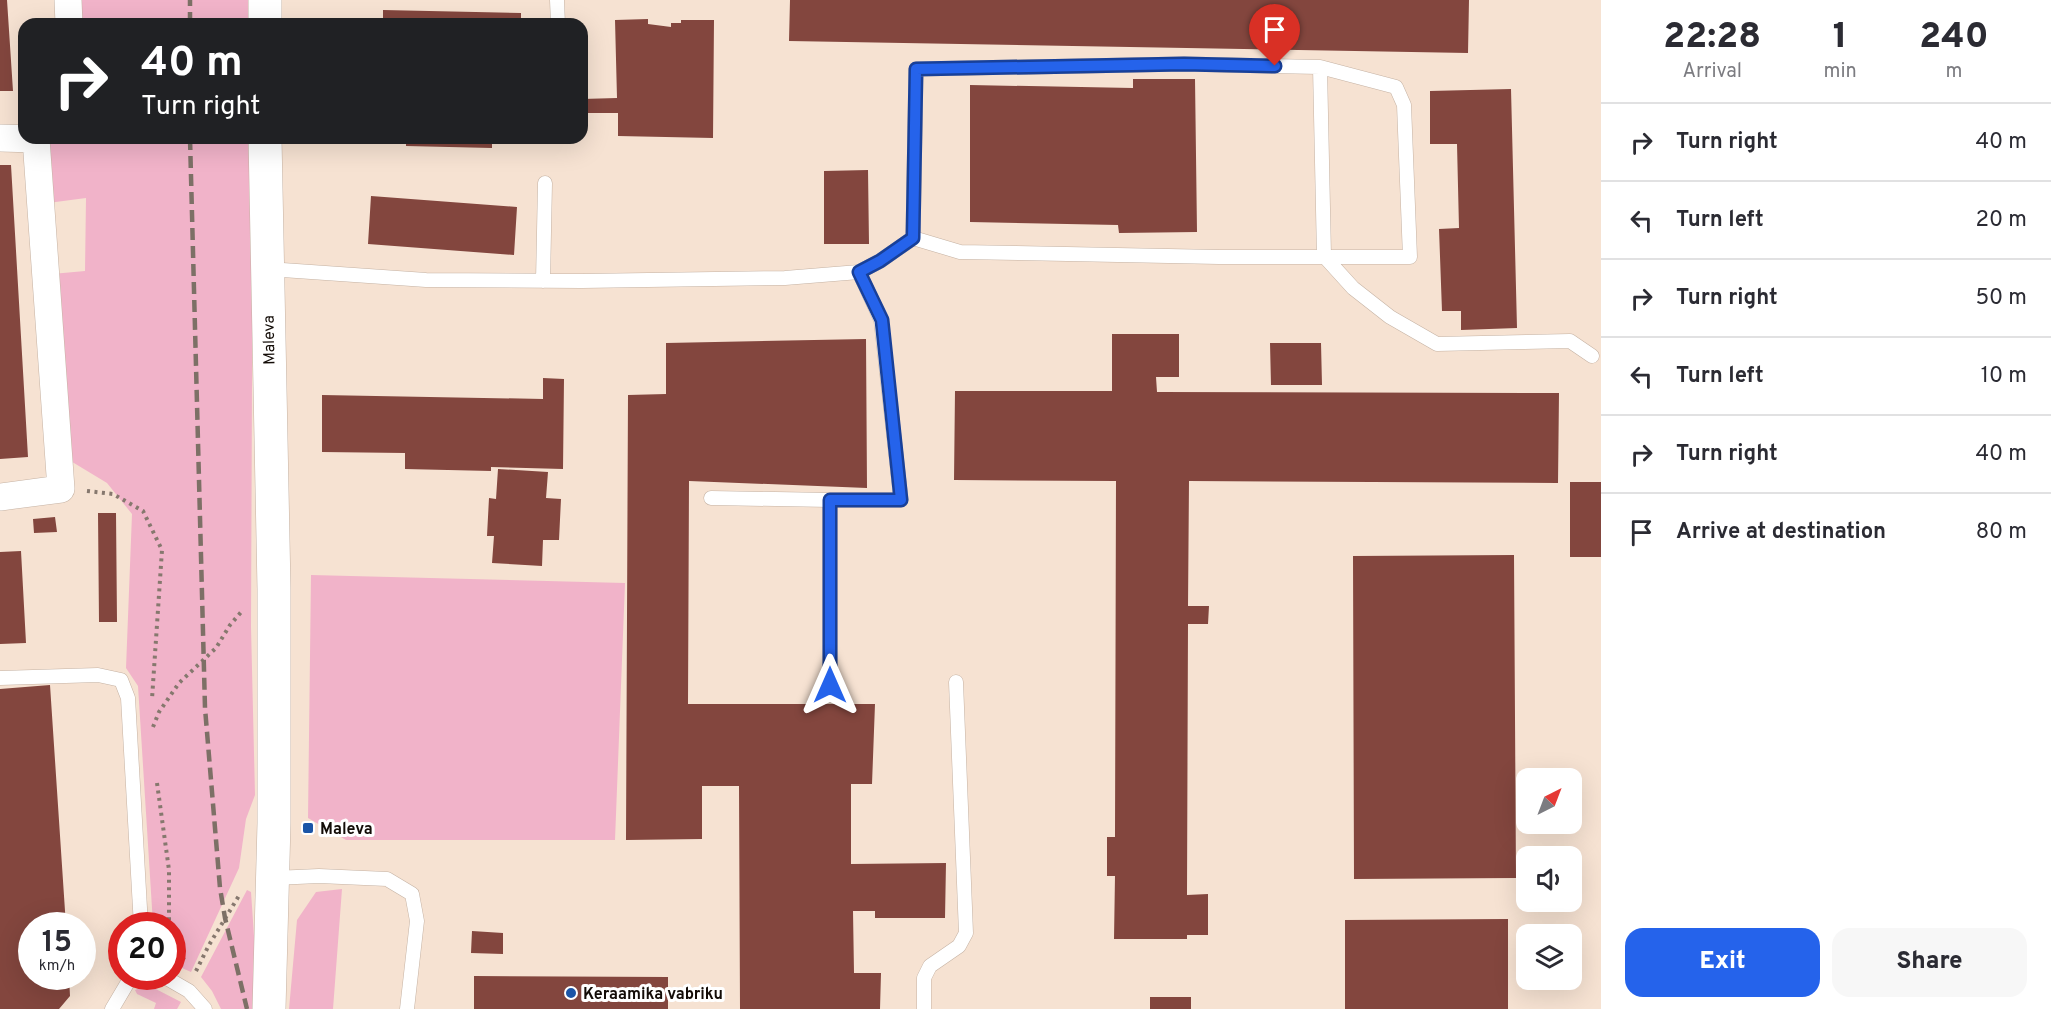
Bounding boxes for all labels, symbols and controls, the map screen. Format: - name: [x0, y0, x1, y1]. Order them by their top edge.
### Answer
- pin: [1249, 4, 1300, 66]
- icon: arrive: [1258, 13, 1291, 46]
- text: 22:28: [1663, 15, 1761, 61]
- text: 1: [1833, 15, 1848, 61]
- text: 240: [1919, 15, 1989, 61]
- text: 40 m: [141, 38, 243, 91]
- icon: right: [42, 42, 120, 120]
- text: Arrival: [1682, 59, 1742, 85]
- text: min: [1824, 59, 1857, 85]
- text: m: [1945, 59, 1962, 85]
- text: Turn right: [141, 90, 260, 124]
- icon: right: [1625, 126, 1658, 159]
- text: Turn right: [1676, 129, 1778, 156]
- text: 40 m: [1975, 129, 2027, 156]
- icon: left: [1625, 204, 1658, 237]
- text: Turn left: [1676, 207, 1764, 234]
- text: 20 m: [1976, 207, 2027, 234]
- icon: right: [1625, 282, 1658, 315]
- text: Turn right: [1676, 285, 1778, 312]
- text: 50 m: [1975, 285, 2027, 312]
- street label: Maleva: [260, 315, 280, 365]
- icon: left: [1625, 360, 1658, 393]
- text: Turn left: [1676, 363, 1764, 390]
- text: 10 m: [1981, 363, 2027, 390]
- icon: right: [1625, 438, 1658, 471]
- text: Turn right: [1676, 441, 1778, 468]
- text: 40 m: [1975, 441, 2027, 468]
- icon: arrive: [1625, 516, 1658, 549]
- text: Arrive at destination: [1676, 519, 1886, 546]
- text: 80 m: [1976, 519, 2027, 546]
- position arrow: [798, 653, 862, 717]
- north arrow: [1516, 768, 1582, 834]
- map controls: [1516, 768, 1582, 990]
- place label: Maleva: [320, 820, 373, 840]
- marker: Maleva: [301, 821, 315, 835]
- button: sound: [1516, 846, 1582, 912]
- speed limit sign: 20: [108, 912, 186, 990]
- button: layers: [1516, 924, 1582, 990]
- text: 15: [42, 925, 72, 962]
- button: Exit: [1625, 928, 1820, 997]
- button: Share: [1832, 928, 2027, 997]
- text: km/h: [39, 957, 75, 976]
- place label: Keraamika vabriku: [583, 985, 723, 1005]
- marker: Keraamika vabriku: [564, 986, 578, 1000]

